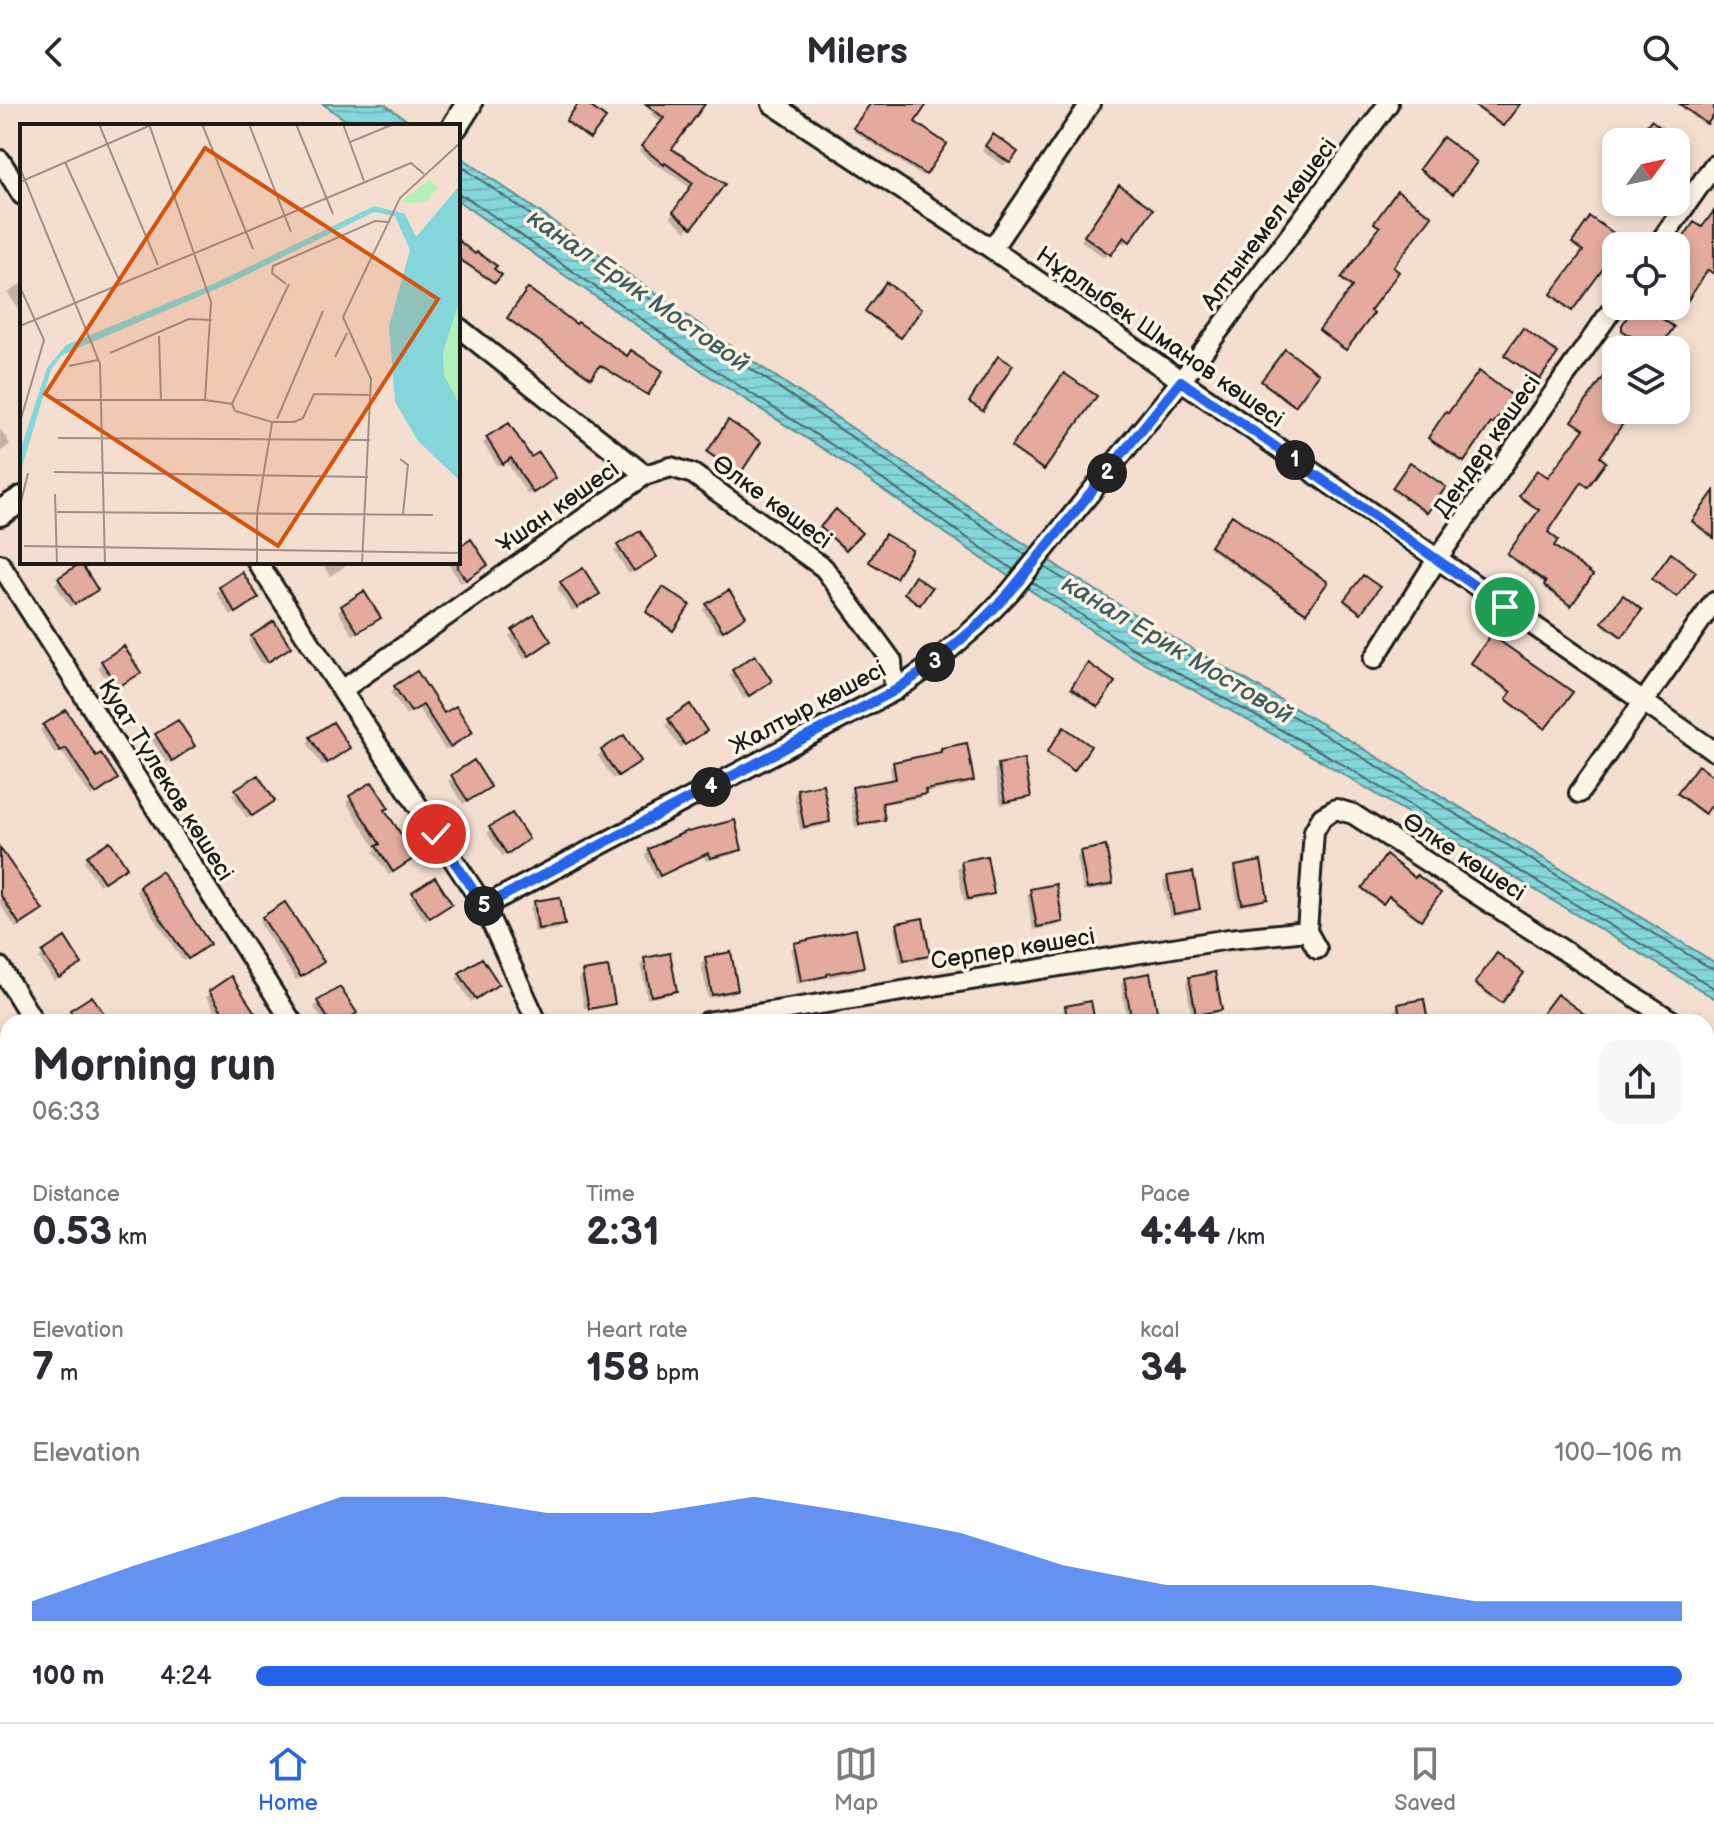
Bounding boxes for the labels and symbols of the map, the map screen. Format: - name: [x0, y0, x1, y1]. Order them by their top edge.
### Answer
- inset map: [20, 124, 460, 564]
- north arrow: [1602, 128, 1690, 216]
- street label: Алтынемел көшесі: [1194, 132, 1343, 317]
- water label: канал Ерик Мостовой: [521, 203, 755, 379]
- street label: Нұрлыбек Шманов көшесі: [1030, 240, 1290, 434]
- street label: Дендер көшесі: [1427, 369, 1547, 523]
- pin: 1: [1275, 440, 1315, 480]
- street label: Өлке көшесі: [706, 449, 838, 555]
- pin: 2: [1087, 453, 1127, 493]
- street label: Ұшан көшесі: [491, 454, 625, 560]
- water label: канал Ерик Мостовой: [1056, 569, 1298, 731]
- pin: [1471, 573, 1539, 641]
- pin: 3: [915, 642, 955, 682]
- street label: Жалтыр көшесі: [725, 655, 891, 761]
- street label: Қуат Түлеков көшесі: [92, 674, 240, 886]
- pin: 4: [691, 767, 731, 807]
- pin: [402, 800, 470, 868]
- street label: Өлке көшесі: [1397, 806, 1531, 908]
- pin: 5: [464, 886, 504, 926]
- street label: Серпер көшесі: [929, 922, 1097, 976]

